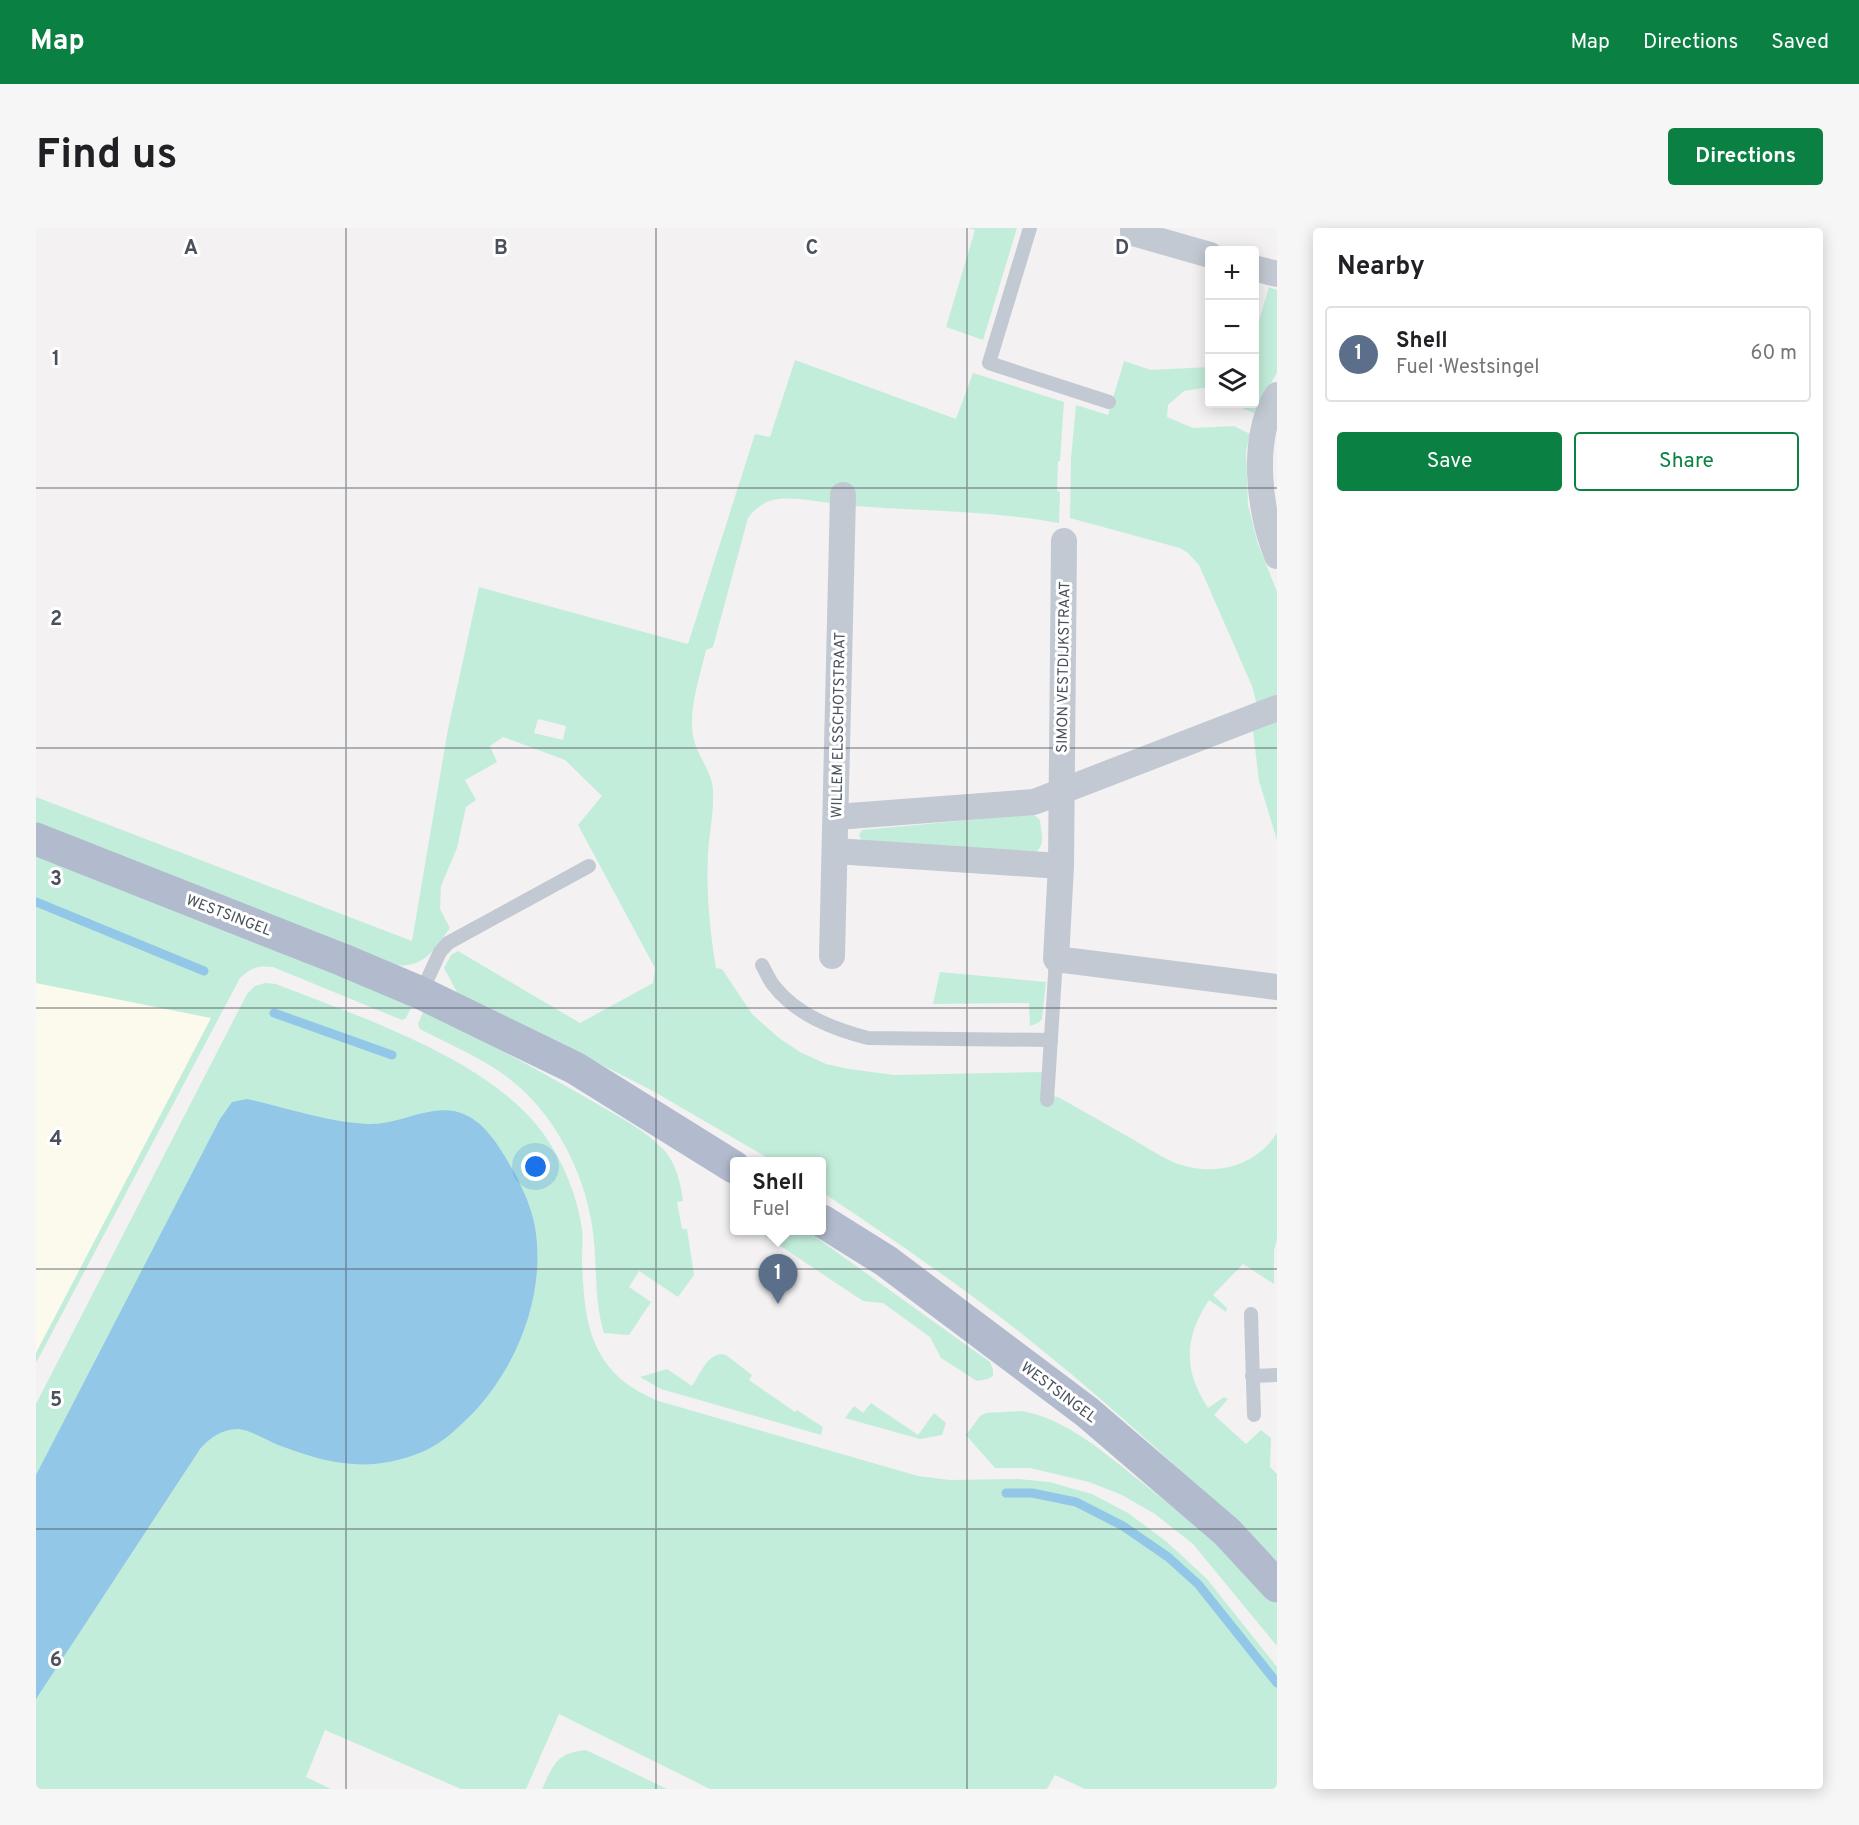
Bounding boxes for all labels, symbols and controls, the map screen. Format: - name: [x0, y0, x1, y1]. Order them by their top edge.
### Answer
- text: Map: [30, 24, 85, 60]
- text: Map: [1570, 29, 1610, 56]
- text: Directions: [1643, 29, 1738, 56]
- text: Saved: [1771, 29, 1829, 56]
- button: Directions: [1668, 128, 1823, 185]
- text: Find us: [36, 130, 177, 183]
- text: A: [184, 236, 198, 262]
- text: B: [494, 236, 508, 262]
- text: C: [806, 236, 818, 262]
- text: D: [1115, 236, 1129, 262]
- map controls: [1205, 246, 1259, 408]
- button: +: [1205, 246, 1259, 300]
- text: Nearby: [1337, 251, 1425, 284]
- button: −: [1205, 300, 1259, 354]
- text: Shell: [1396, 328, 1448, 355]
- text: 1: [1355, 341, 1363, 367]
- text: 60 m: [1751, 341, 1797, 367]
- text: 1: [52, 347, 60, 373]
- button: layers: [1205, 354, 1259, 408]
- text: Fuel · Westsingel: [1396, 355, 1539, 381]
- button: Save: [1337, 432, 1562, 491]
- button: Share: [1574, 432, 1799, 491]
- street label: SIMON VESTDIJKSTRAAT: [1054, 581, 1075, 753]
- text: 2: [50, 607, 62, 633]
- street label: WILLEM ELSSCHOTSTRAAT: [828, 632, 851, 818]
- text: 3: [50, 867, 62, 893]
- street label: WESTSINGEL: [183, 891, 274, 941]
- text: 4: [50, 1127, 62, 1153]
- your location: [521, 1152, 550, 1181]
- popup: [730, 1157, 826, 1235]
- text: Shell: [752, 1170, 804, 1197]
- text: Fuel: [752, 1197, 790, 1223]
- pin: 1: [758, 1254, 798, 1304]
- street label: WESTSINGEL: [1016, 1359, 1100, 1428]
- text: 5: [50, 1388, 62, 1414]
- text: 6: [50, 1648, 62, 1674]

